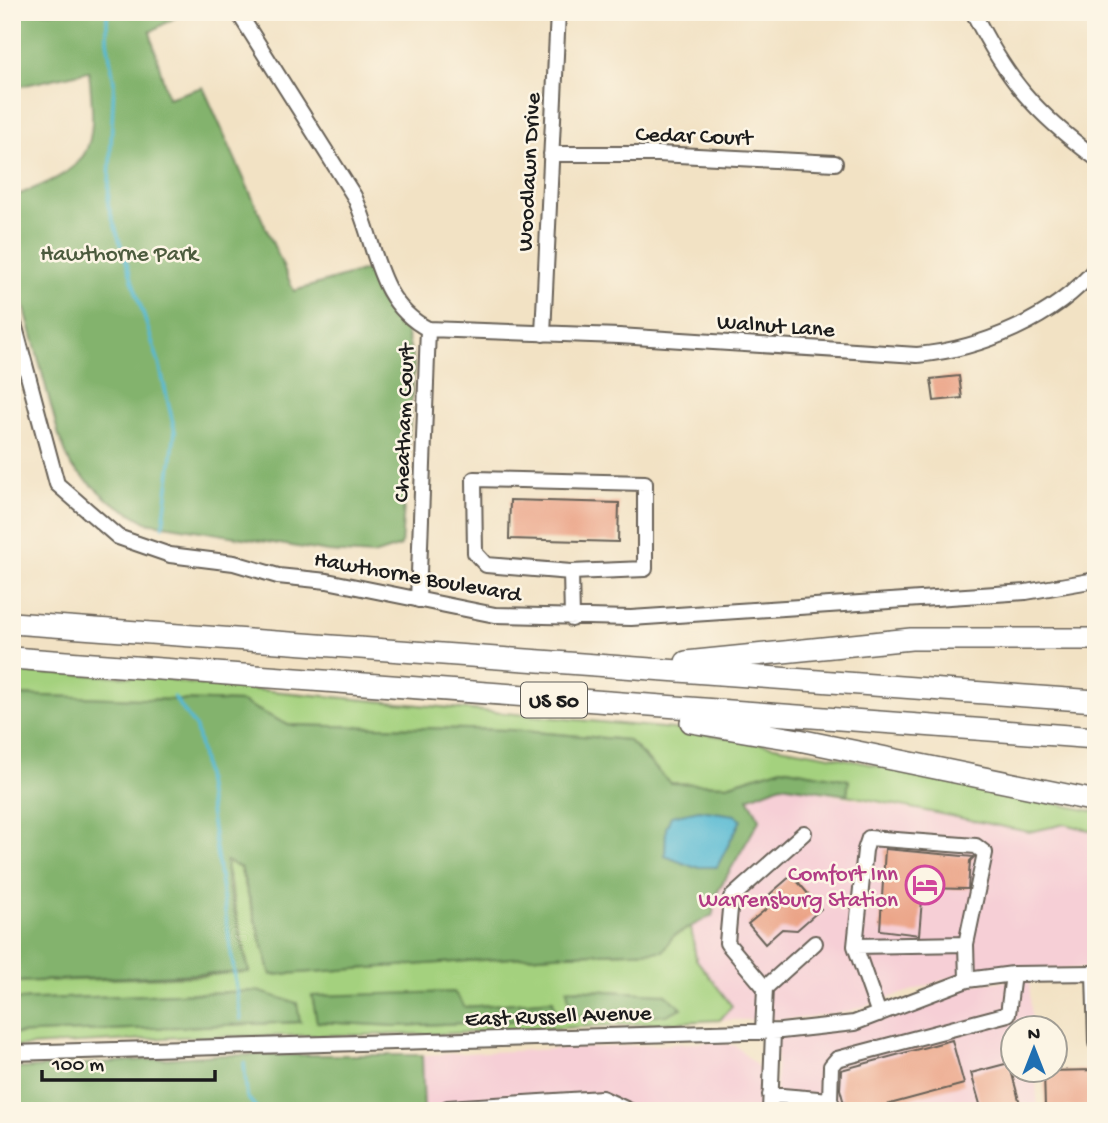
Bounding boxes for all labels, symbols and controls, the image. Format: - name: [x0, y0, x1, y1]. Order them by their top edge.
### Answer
- street label: Woodlawn Drive: [513, 91, 548, 252]
- street label: Cedar Court: [635, 122, 754, 153]
- park label: Hawthorne Park: [40, 242, 201, 269]
- street label: Walnut Lane: [716, 310, 837, 345]
- street label: Cheatham Court: [389, 342, 422, 503]
- street label: Hawthorne Boulevard: [312, 547, 525, 610]
- road number: US 50: [521, 682, 587, 718]
- place label: Comfort Inn Warrensburg Station: [698, 862, 898, 915]
- hotel icon: Comfort Inn Warrensburg Station: [904, 864, 946, 906]
- street label: East Russell Avenue: [464, 1001, 653, 1034]
- north arrow: [1000, 1014, 1070, 1084]
- text: N: [1028, 1024, 1040, 1047]
- scale bar: [42, 1039, 215, 1083]
- text: 100 m: [51, 1054, 104, 1079]

